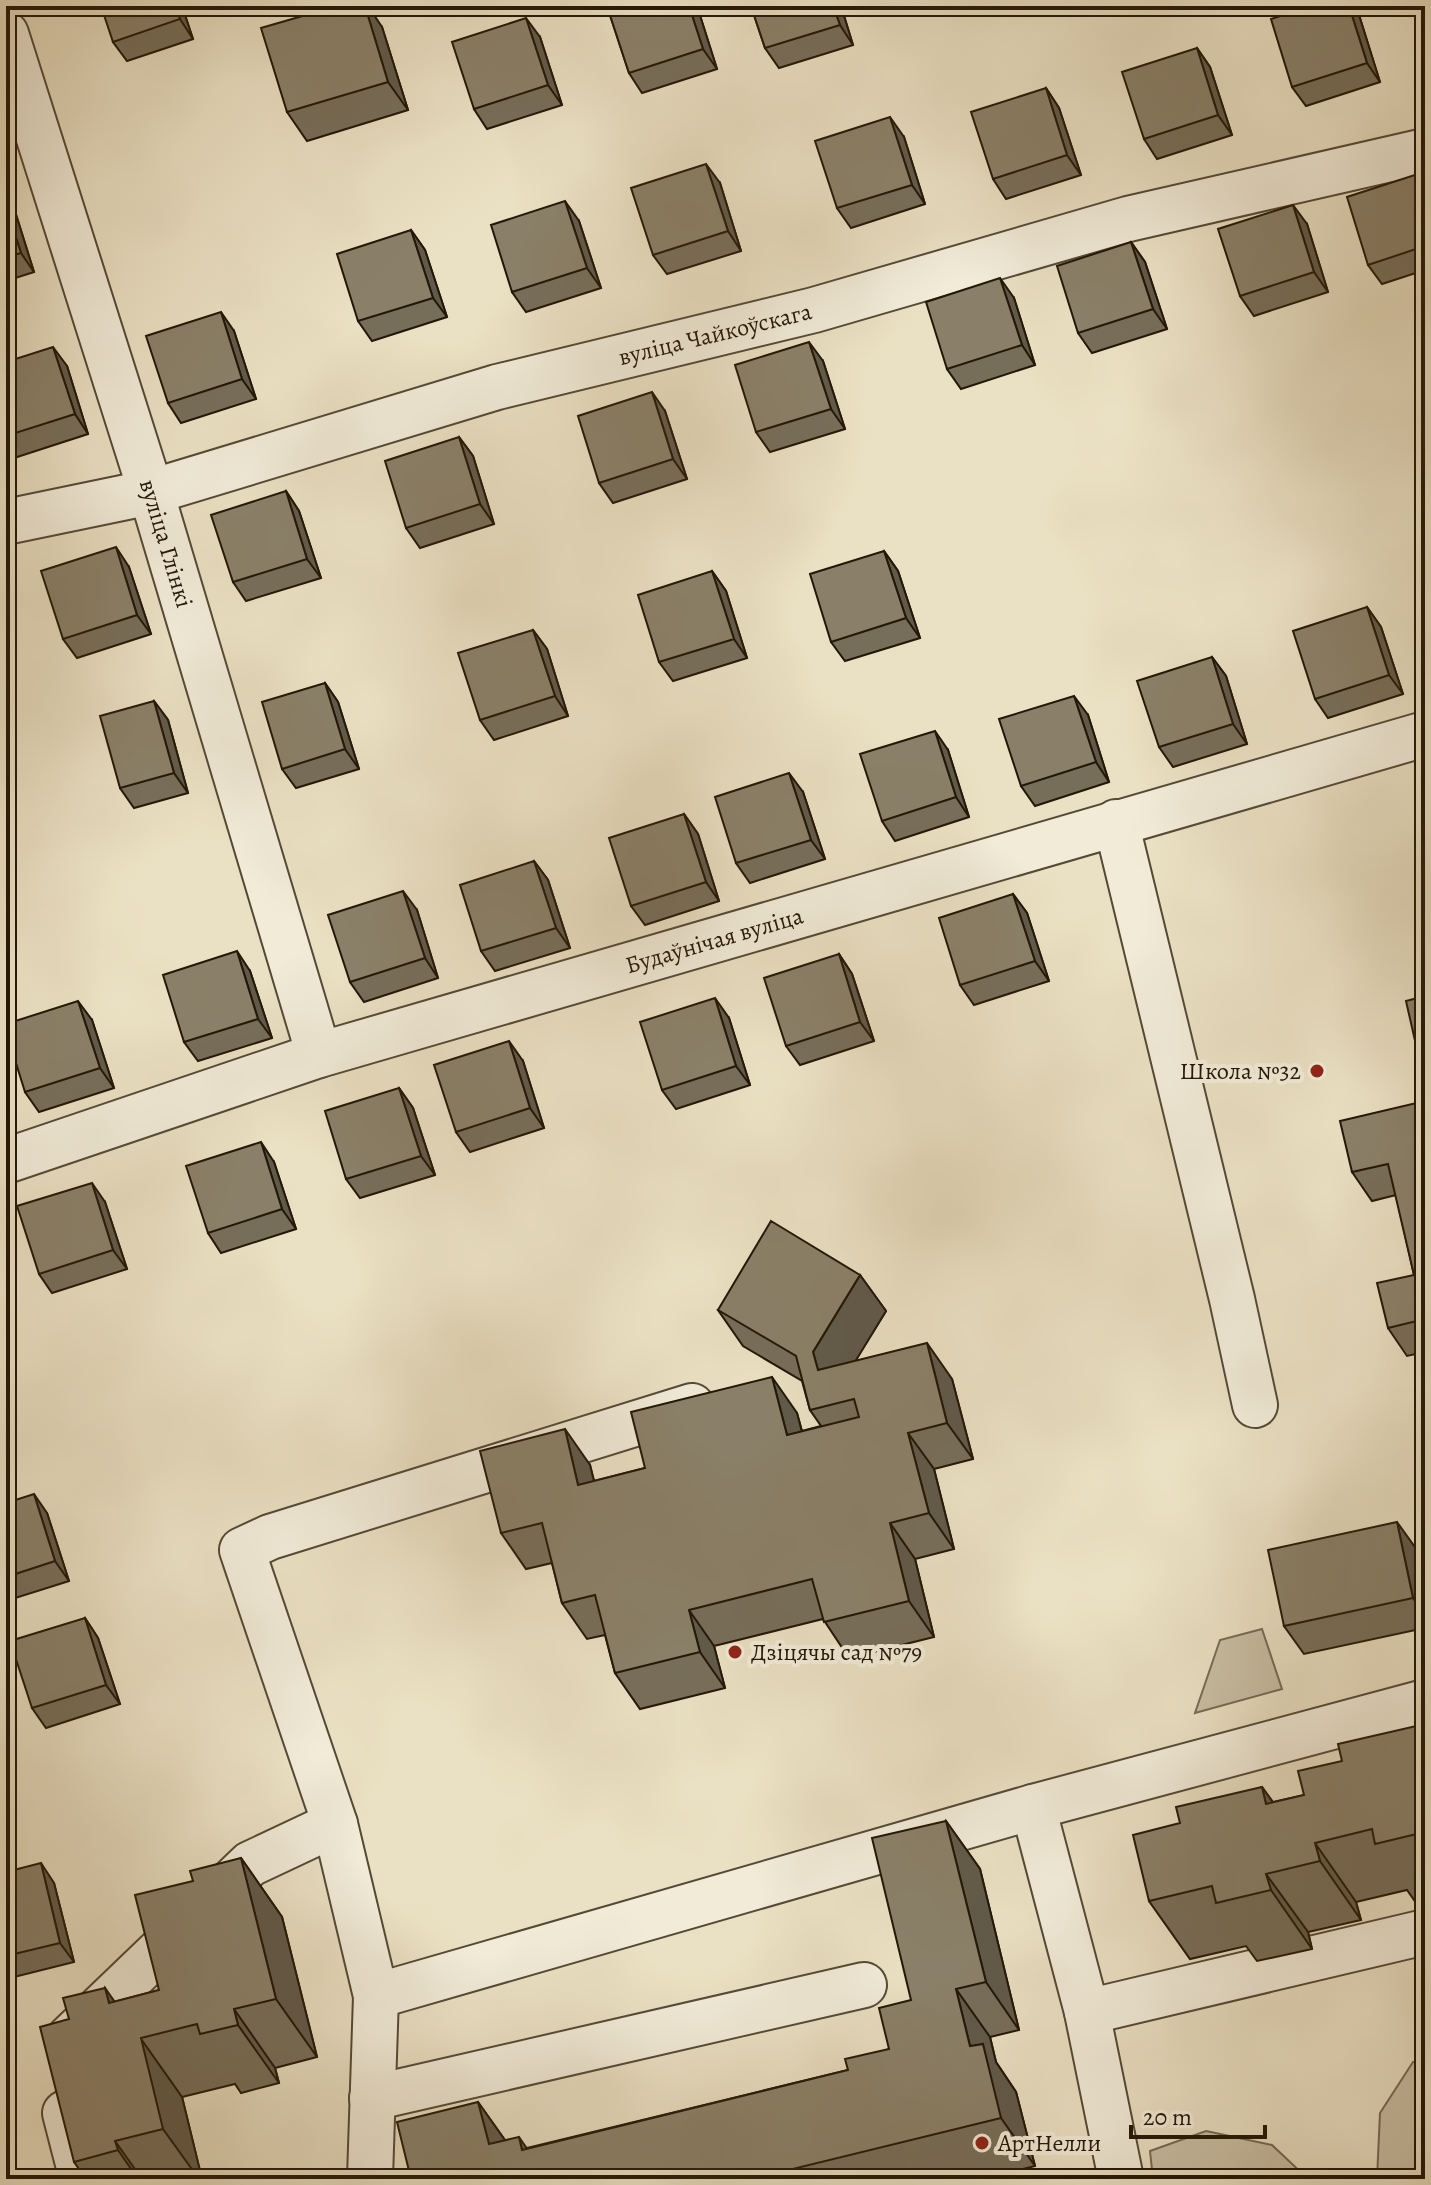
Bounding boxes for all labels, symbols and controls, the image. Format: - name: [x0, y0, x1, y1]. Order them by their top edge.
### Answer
- street label: вуліца Чайкоўскага: [615, 295, 815, 373]
- street label: вуліца Глінкі: [132, 475, 201, 612]
- street label: Будаўнічая вуліца: [622, 899, 807, 981]
- place label: Школа №32: [1180, 1055, 1301, 1087]
- marker: Школа №32: [1308, 1062, 1326, 1080]
- place label: Дзіцячы сад №79: [751, 1636, 922, 1668]
- marker: Дзіцячы сад №79: [726, 1643, 744, 1661]
- scale bar: [1131, 2089, 1265, 2139]
- text: 20 m: [1143, 2101, 1192, 2133]
- place label: АртНелли: [997, 2127, 1101, 2159]
- marker: АртНелли: [973, 2134, 991, 2152]

